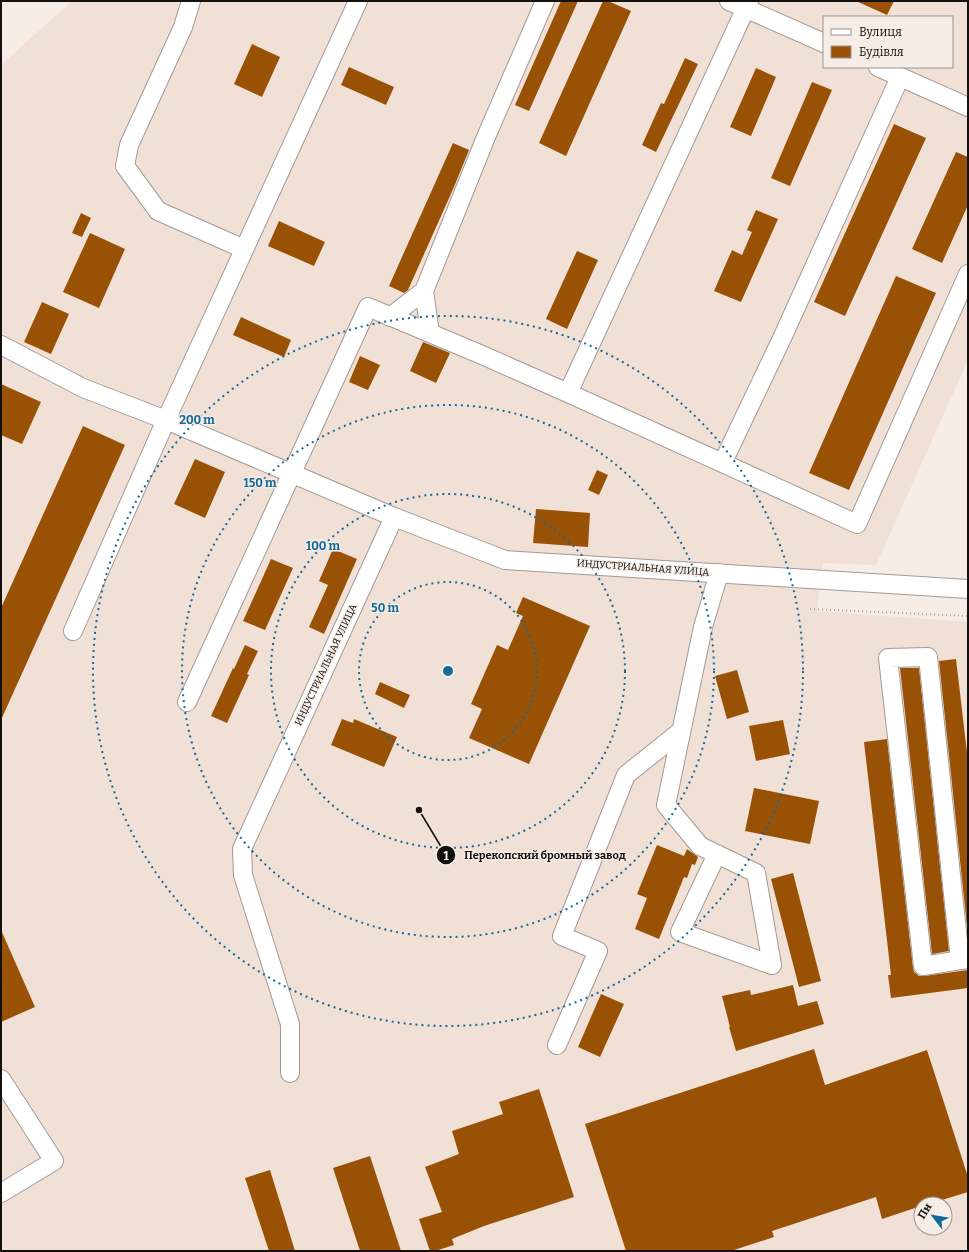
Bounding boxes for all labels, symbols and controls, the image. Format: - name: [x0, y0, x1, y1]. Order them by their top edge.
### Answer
- legend: [823, 16, 953, 68]
- text: Вулиця: [859, 25, 902, 39]
- text: Будівля: [859, 45, 904, 59]
- text: 200 m: [179, 413, 215, 427]
- text: 150 m: [244, 476, 277, 490]
- text: 100 m: [306, 539, 341, 553]
- street label: ИНДУСТРИАЛЬНАЯ УЛИЦА: [576, 557, 711, 579]
- street label: ИНДУСТРИАЛЬНАЯ УЛИЦА: [292, 601, 360, 728]
- text: 50 m: [371, 601, 399, 615]
- centre of rings: [441, 664, 455, 678]
- callout: Перекопский бромный завод: [436, 844, 634, 867]
- text: 1: [443, 849, 449, 863]
- text: Перекопский бромный завод: [464, 849, 626, 862]
- north arrow: [913, 1196, 953, 1236]
- text: Пн: [915, 1200, 935, 1221]

